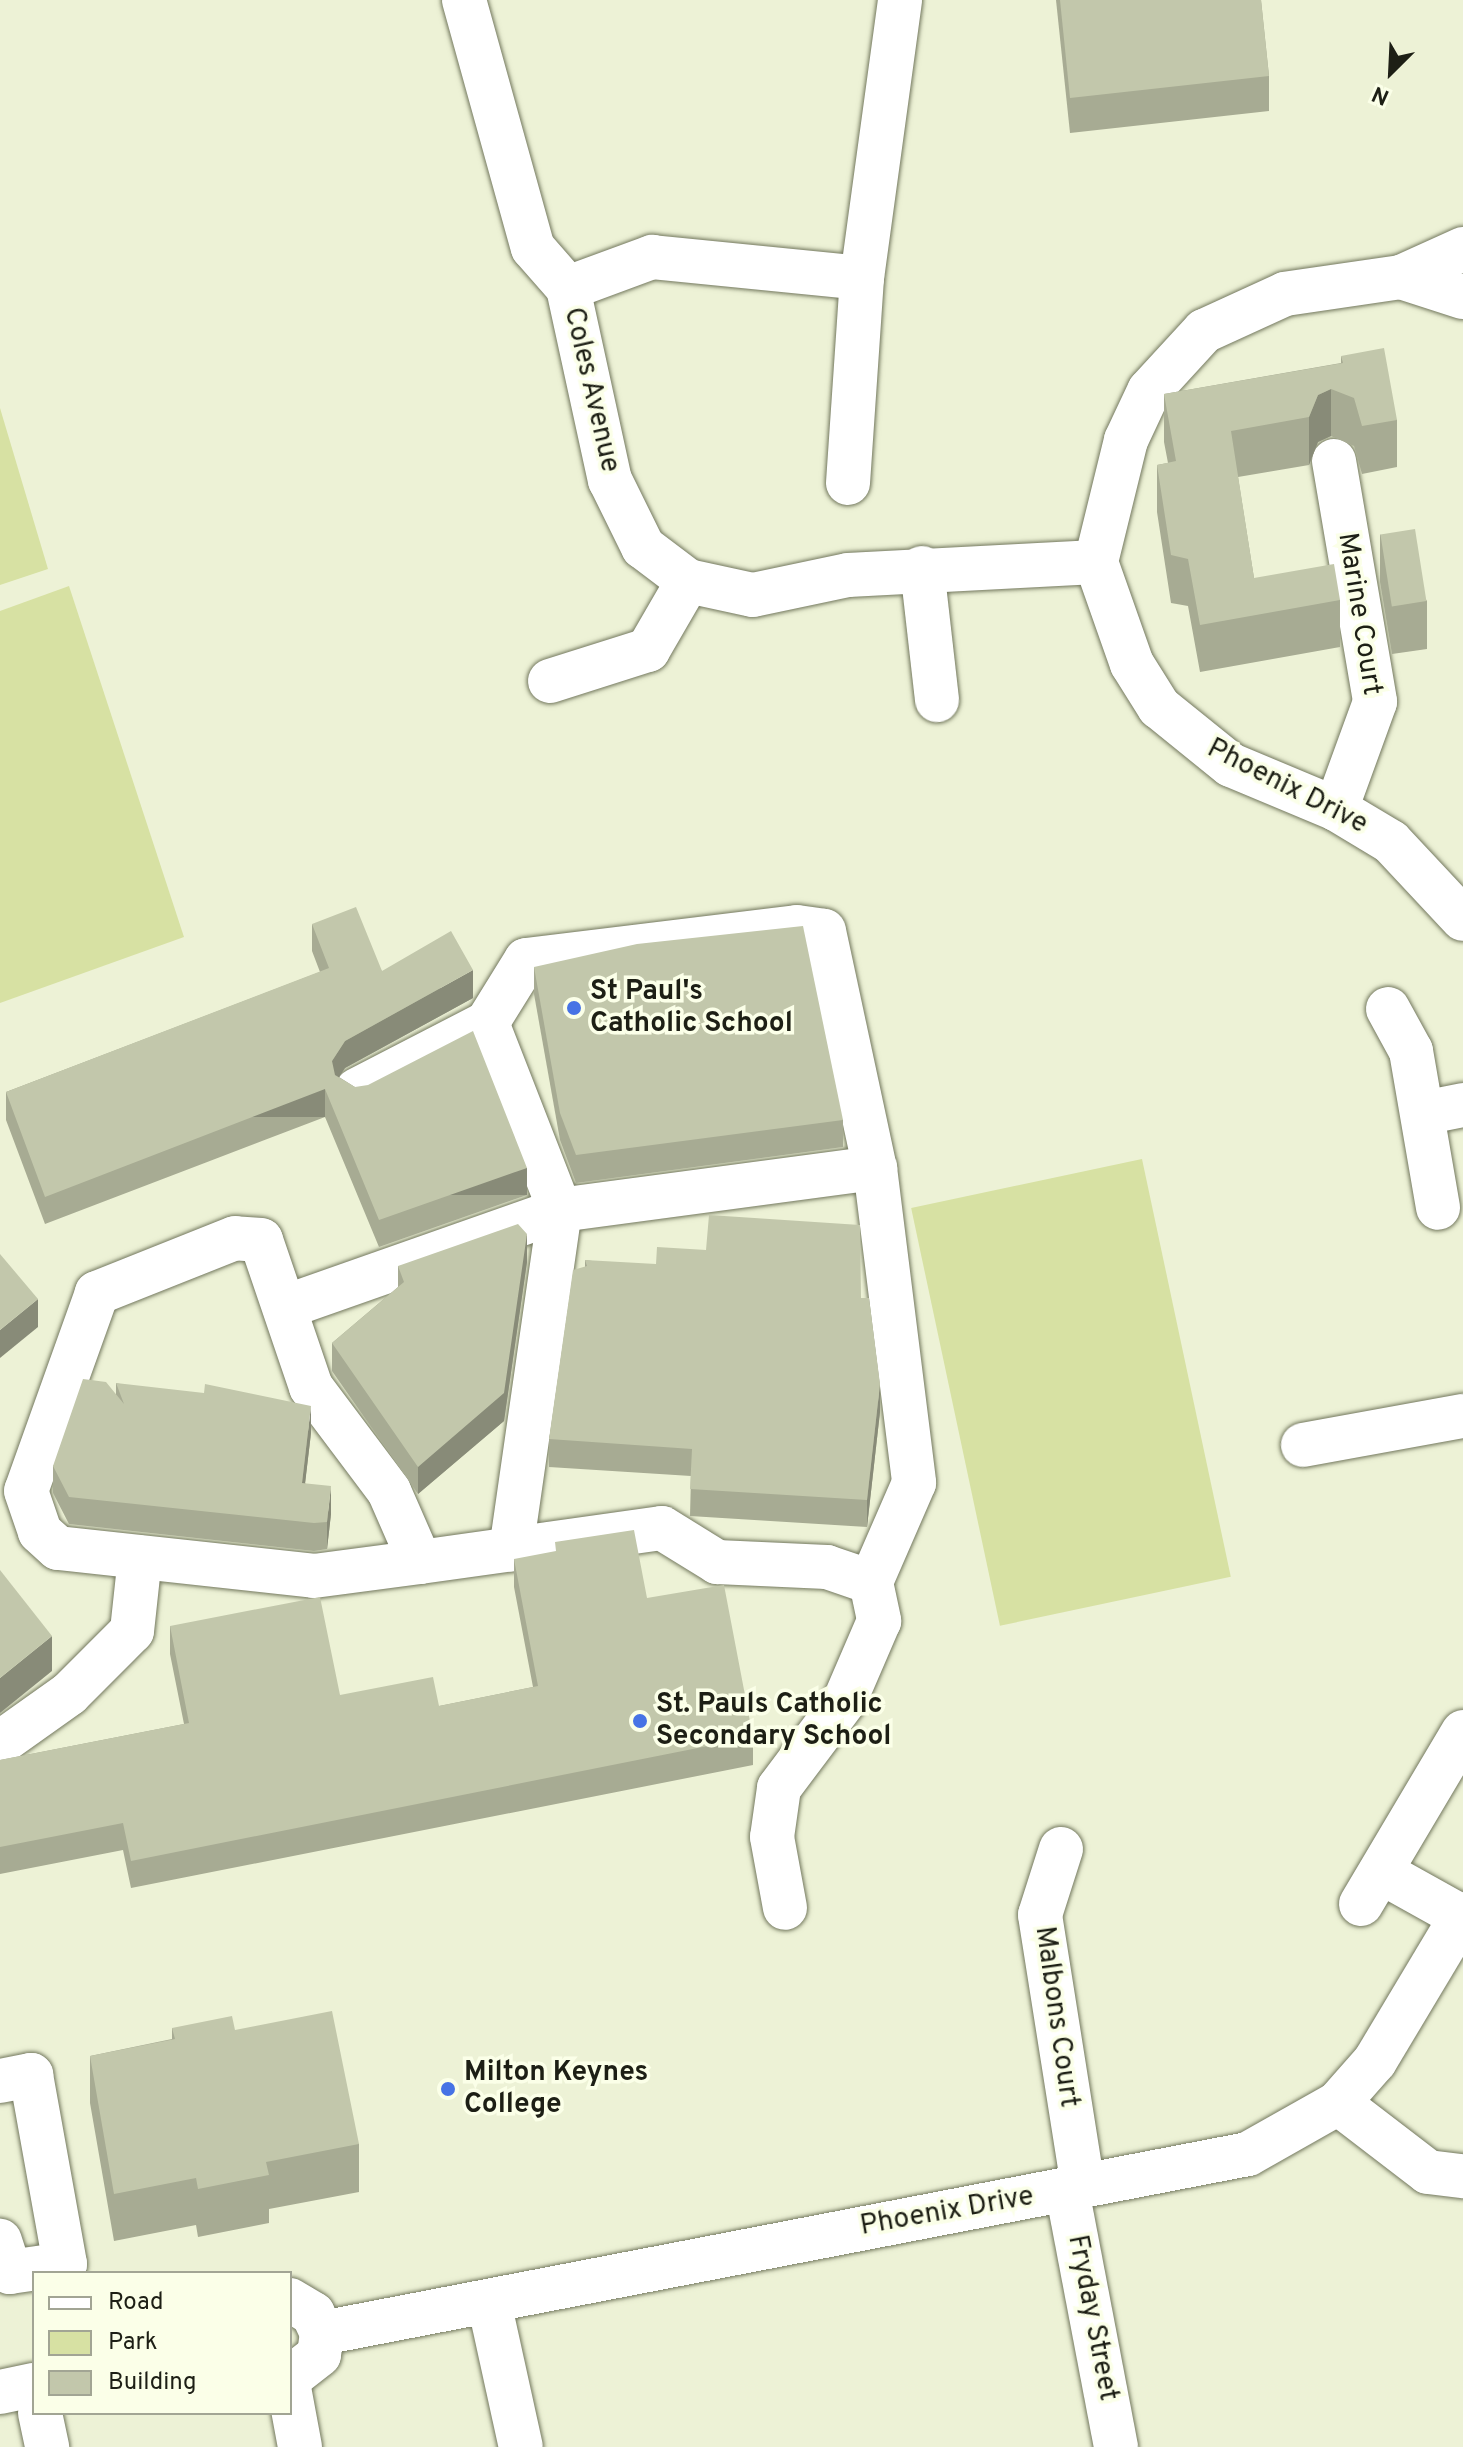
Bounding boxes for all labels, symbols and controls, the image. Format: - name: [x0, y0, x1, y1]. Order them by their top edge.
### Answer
- north arrow: [1351, 32, 1431, 112]
- text: N: [1368, 79, 1394, 110]
- street label: Coles Avenue: [556, 304, 626, 476]
- street label: Marine Court: [1330, 530, 1388, 698]
- street label: Phoenix Drive: [1201, 732, 1373, 842]
- place label: St Paul's Catholic School: [590, 975, 793, 1041]
- marker: St Paul's Catholic School: [565, 999, 583, 1017]
- place label: St. Pauls Catholic Secondary School: [656, 1688, 891, 1754]
- marker: St. Pauls Catholic Secondary School: [631, 1712, 649, 1730]
- street label: Malbons Court: [1027, 1924, 1085, 2110]
- place label: Milton Keynes College: [464, 2056, 648, 2122]
- marker: Milton Keynes College: [439, 2080, 457, 2098]
- street label: Phoenix Drive: [858, 2180, 1036, 2244]
- street label: Fryday Street: [1059, 2232, 1125, 2404]
- legend: [32, 2271, 292, 2415]
- text: Road: [108, 2288, 164, 2318]
- text: Park: [108, 2328, 158, 2358]
- text: Building: [108, 2368, 197, 2398]

